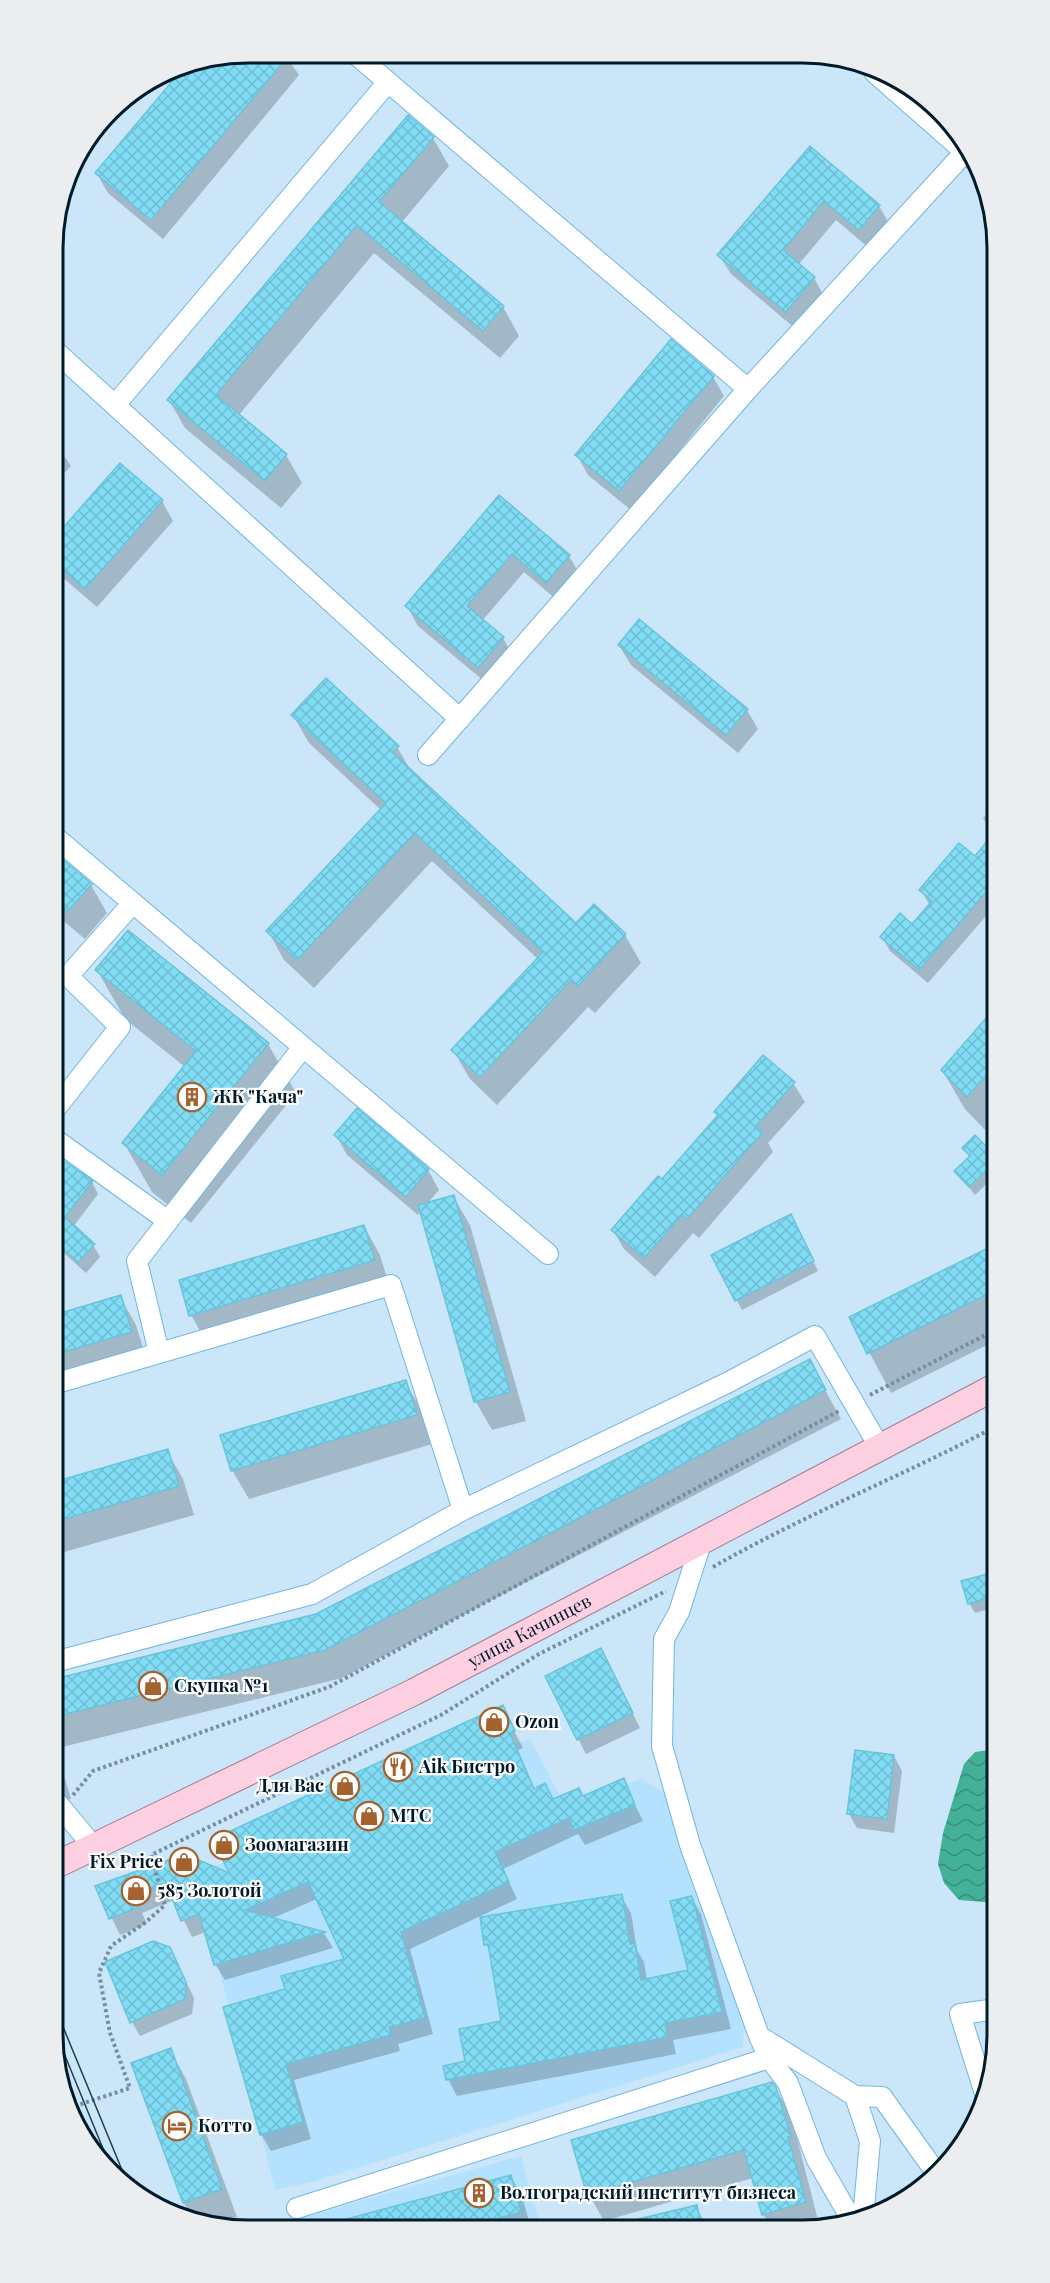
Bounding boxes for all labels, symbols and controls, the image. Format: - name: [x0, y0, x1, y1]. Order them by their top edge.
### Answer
- building icon: ЖК "Кача": [176, 1081, 208, 1113]
- place label: ЖК "Кача": [212, 1084, 303, 1108]
- street label: улица Качинцев: [462, 1588, 595, 1673]
- shop icon: Скупка №1: [137, 1670, 169, 1702]
- place label: Скупка №1: [174, 1673, 269, 1697]
- shop icon: Ozon: [478, 1706, 510, 1738]
- place label: Ozon: [515, 1709, 559, 1733]
- restaurant icon: Aik Бистро: [382, 1751, 414, 1783]
- place label: Aik Бистро: [418, 1754, 515, 1778]
- shop icon: Для Вас: [329, 1770, 361, 1802]
- place label: Для Вас: [256, 1773, 324, 1797]
- shop icon: МТС: [353, 1800, 385, 1832]
- place label: МТС: [390, 1803, 431, 1827]
- shop icon: Зоомагазин: [208, 1829, 240, 1861]
- place label: Зоомагазин: [245, 1832, 349, 1856]
- shop icon: Fix Price: [168, 1846, 200, 1878]
- place label: Fix Price: [89, 1849, 163, 1873]
- shop icon: 585 Золотой: [120, 1875, 152, 1907]
- place label: 585 Золотой: [157, 1878, 262, 1902]
- hotel icon: Котто: [161, 2110, 193, 2142]
- place label: Котто: [198, 2113, 252, 2137]
- building icon: Волгоградский институт бизнеса: [463, 2177, 495, 2209]
- place label: Волгоградский институт бизнеса: [500, 2180, 797, 2204]

